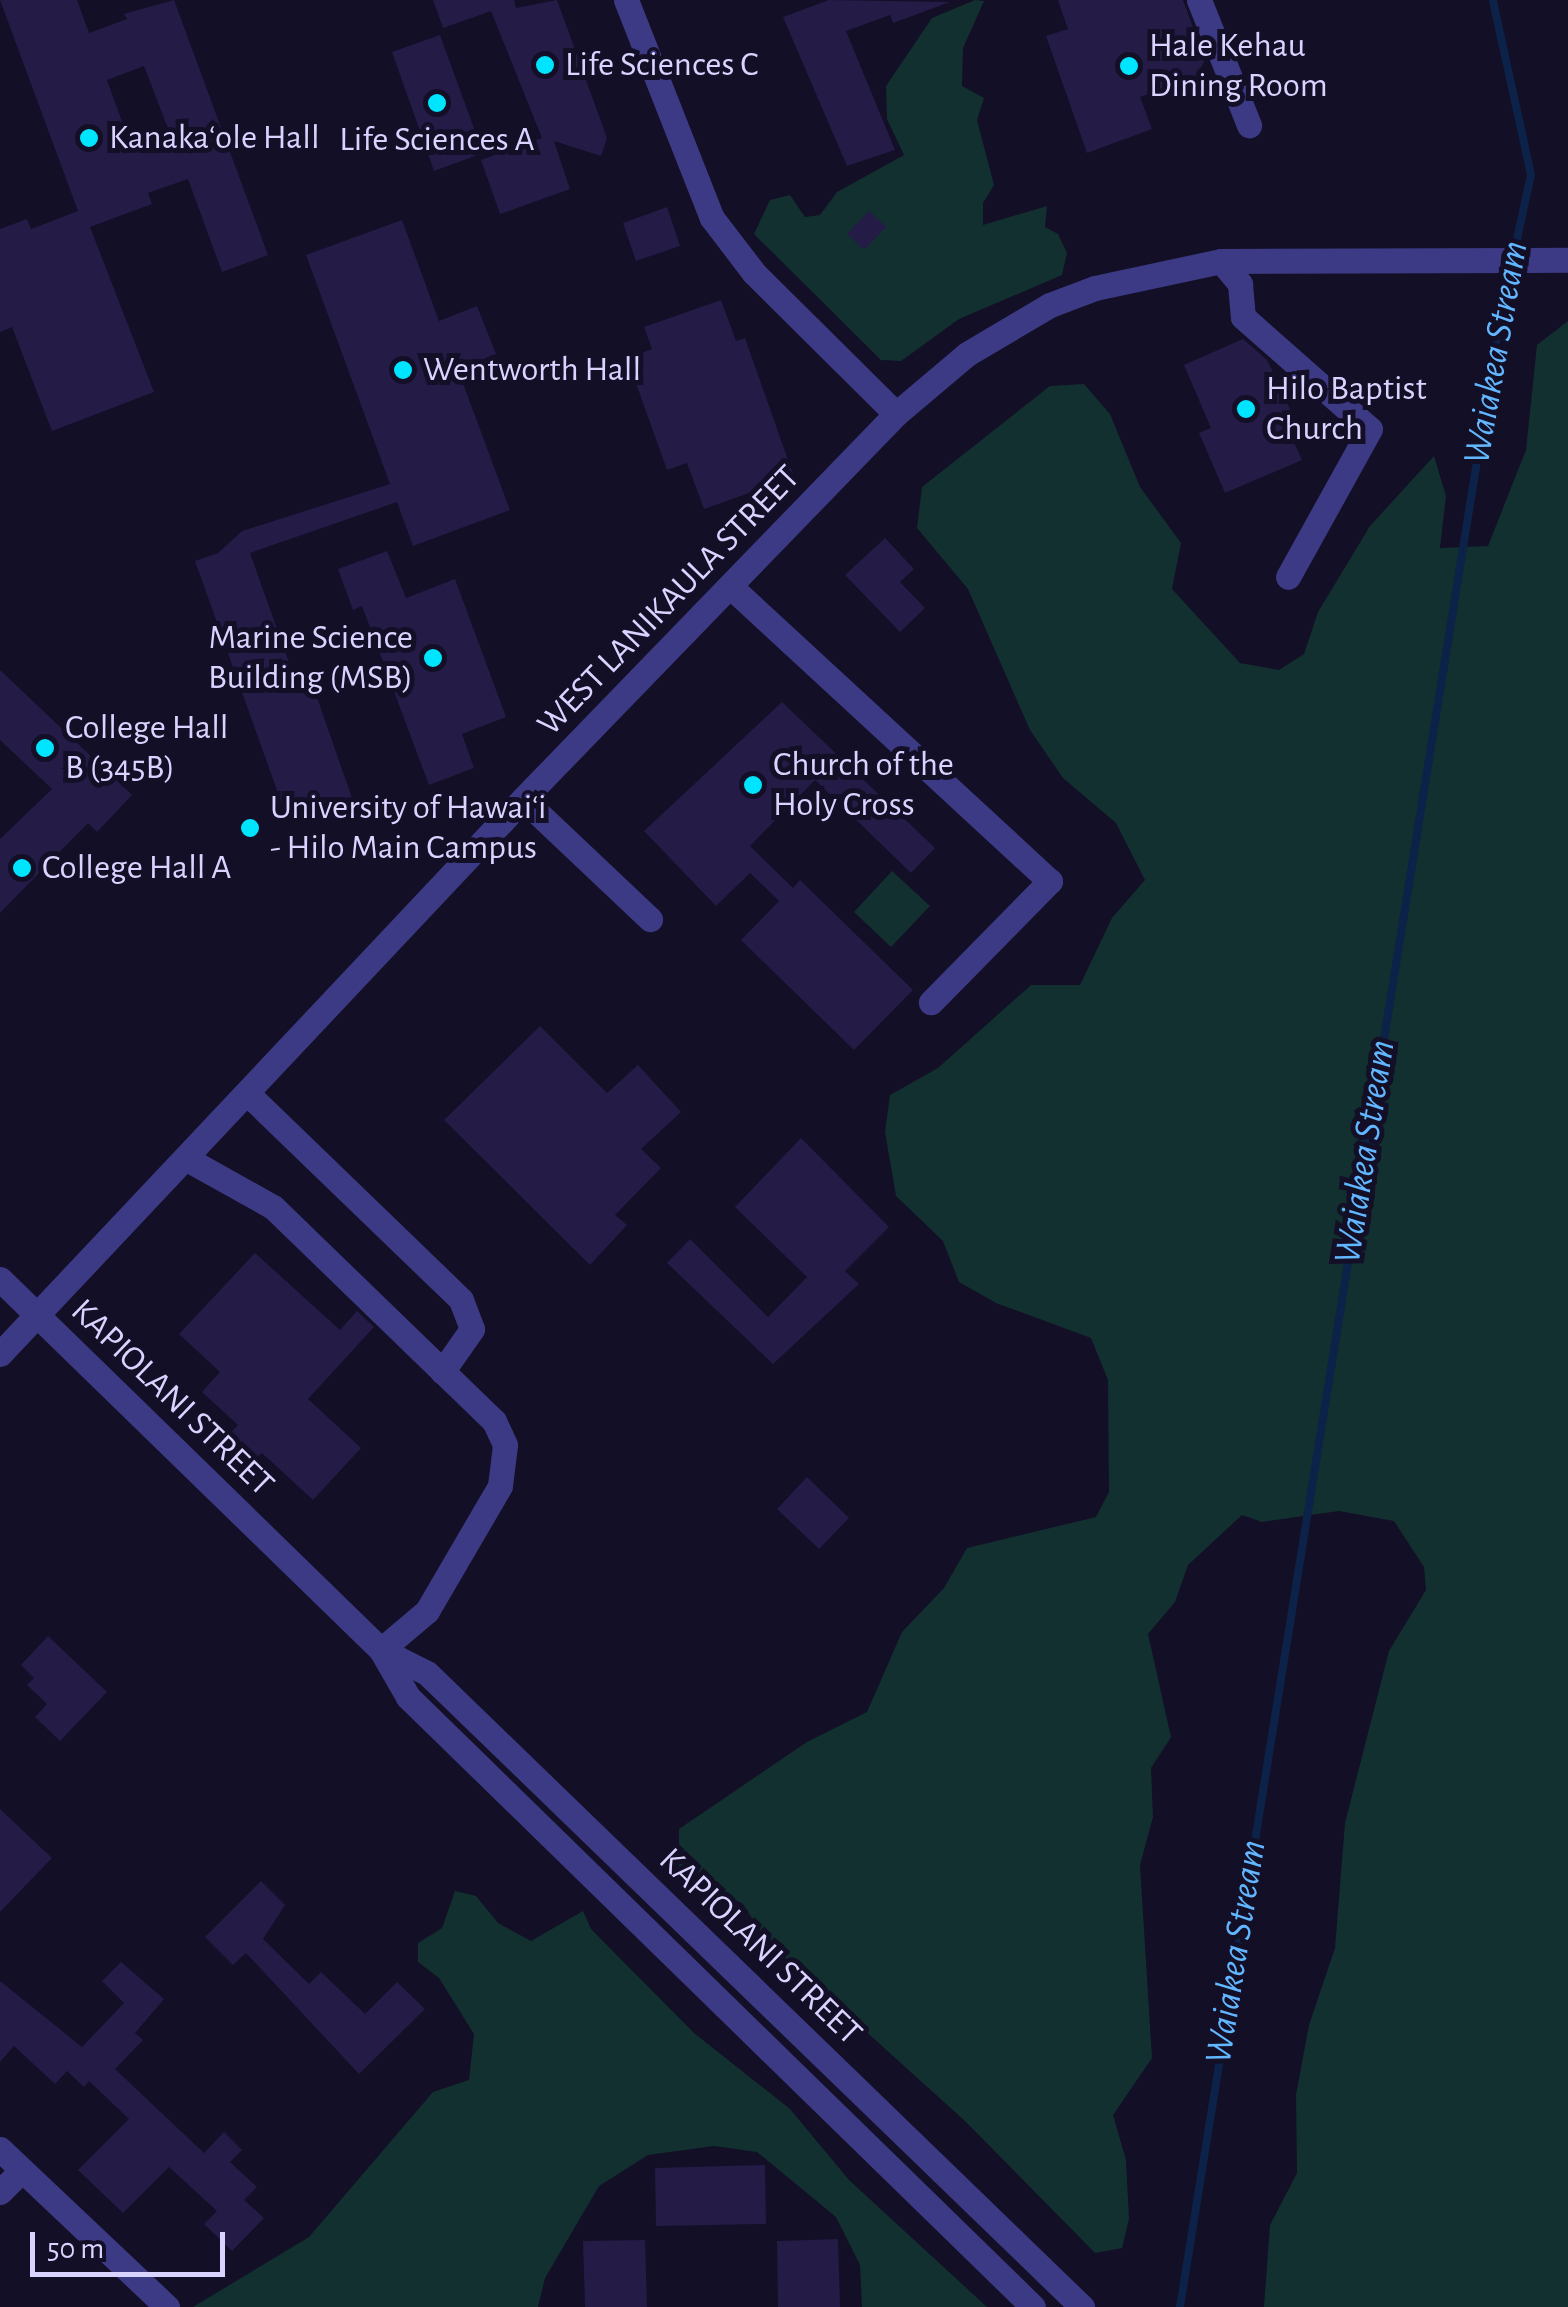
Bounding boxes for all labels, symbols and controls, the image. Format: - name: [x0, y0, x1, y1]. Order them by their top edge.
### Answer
- place label: Hale Kehau Dining Room: [1149, 25, 1328, 107]
- place label: Life Sciences C: [565, 44, 758, 86]
- marker: Life Sciences C: [534, 54, 556, 76]
- marker: Hale Kehau Dining Room: [1118, 55, 1140, 77]
- marker: Life Sciences A: [426, 92, 448, 114]
- place label: Kanakaʻole Hall: [109, 117, 320, 159]
- place label: Life Sciences A: [339, 119, 535, 161]
- marker: Kanakaʻole Hall: [78, 127, 100, 149]
- water label: Waiakea Stream: [1455, 238, 1539, 468]
- place label: Wentworth Hall: [423, 349, 641, 391]
- marker: Wentworth Hall: [392, 359, 414, 381]
- place label: Hilo Baptist Church: [1266, 368, 1427, 450]
- marker: Hilo Baptist Church: [1235, 398, 1257, 420]
- street label: WEST LANIKAULA STREET: [529, 457, 809, 745]
- place label: Marine Science Building (MSB): [208, 617, 413, 699]
- marker: Marine Science Building (MSB): [422, 647, 444, 669]
- place label: College Hall B (345B): [65, 707, 228, 789]
- marker: College Hall B (345B): [34, 737, 56, 759]
- place label: Church of the Holy Cross: [773, 744, 954, 826]
- marker: Church of the Holy Cross: [742, 774, 764, 796]
- place label: University of Hawaiʻi - Hilo Main Campus: [270, 787, 547, 869]
- marker: University of Hawaiʻi - Hilo Main Campus: [239, 817, 261, 839]
- place label: College Hall A: [42, 847, 231, 889]
- marker: College Hall A: [11, 857, 33, 879]
- water label: Waiakea Stream: [1326, 1037, 1406, 1267]
- street label: KAPIOLANI STREET: [62, 1291, 282, 1505]
- water label: Waiakea Stream: [1197, 1837, 1277, 2067]
- street label: KAPIOLANI STREET: [650, 1840, 870, 2054]
- scale bar: [35, 2212, 230, 2274]
- text: 50 m: [47, 2234, 104, 2264]

